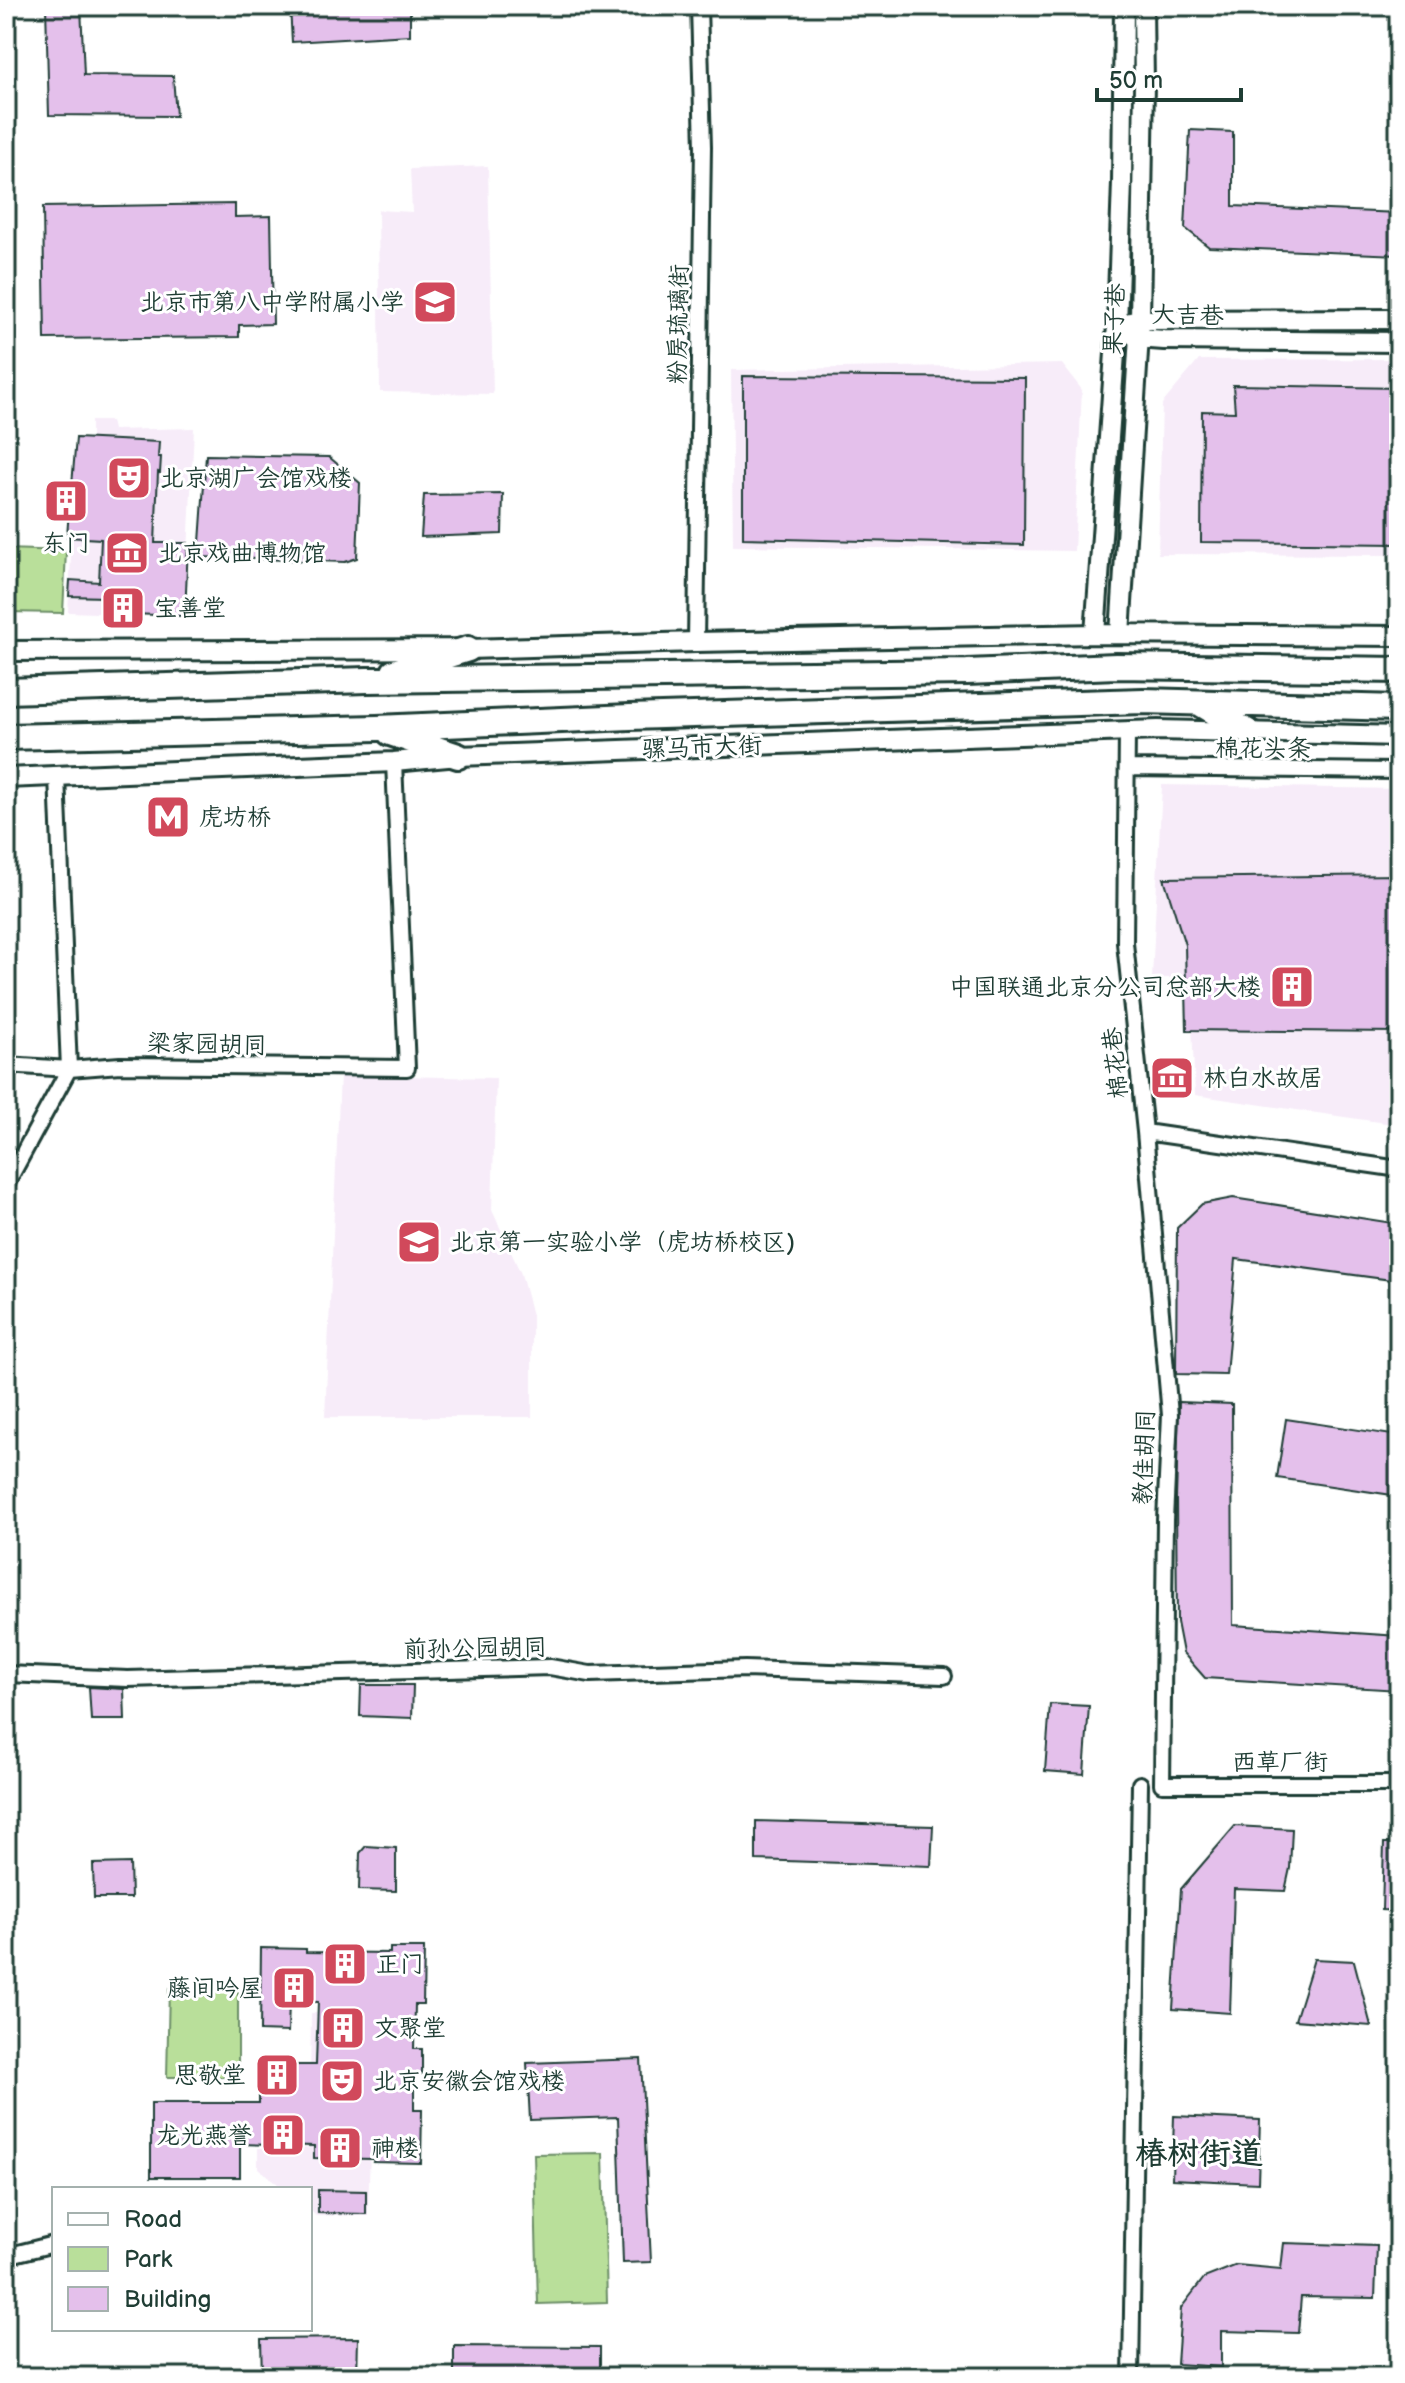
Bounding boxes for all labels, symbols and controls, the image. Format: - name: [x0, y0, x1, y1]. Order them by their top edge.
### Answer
- scale bar: [1097, 52, 1241, 102]
- text: 50 m: [1109, 66, 1163, 95]
- street label: 粉房琉璃街: [663, 264, 694, 384]
- school or university icon: 北京市第八中学附属小学: [411, 278, 459, 326]
- street label: 果子巷: [1098, 282, 1131, 356]
- place label: 北京市第八中学附属小学: [140, 288, 404, 317]
- street label: 大吉巷: [1152, 300, 1224, 331]
- theatre icon: 北京湖广会馆戏楼: [105, 454, 153, 502]
- place label: 北京湖广会馆戏楼: [160, 464, 352, 493]
- building icon: 东门: [42, 477, 90, 525]
- place label: 东门: [42, 529, 90, 558]
- museum icon: 北京戏曲博物馆: [103, 529, 151, 577]
- place label: 北京戏曲博物馆: [158, 539, 326, 568]
- building icon: 宝善堂: [99, 584, 147, 632]
- place label: 宝善堂: [154, 594, 226, 623]
- street label: 骡马市大街: [642, 731, 762, 764]
- street label: 棉花头条: [1215, 734, 1311, 763]
- metro station icon: 虎坊桥: [144, 793, 192, 841]
- place label: 虎坊桥: [199, 803, 271, 832]
- building icon: 中国联通北京分公司总部大楼: [1268, 963, 1316, 1011]
- place label: 中国联通北京分公司总部大楼: [949, 973, 1261, 1002]
- street label: 棉花巷: [1097, 1026, 1134, 1100]
- street label: 梁家园胡同: [147, 1029, 267, 1060]
- museum icon: 林白水故居: [1148, 1054, 1196, 1102]
- place label: 林白水故居: [1203, 1064, 1323, 1093]
- school or university icon: 北京第一实验小学（虎坊桥校区): [395, 1218, 443, 1266]
- place label: 北京第一实验小学（虎坊桥校区): [450, 1228, 795, 1257]
- street label: 教佳胡同: [1128, 1409, 1161, 1505]
- street label: 前孙公园胡同: [403, 1633, 547, 1664]
- street label: 西草厂街: [1232, 1748, 1328, 1777]
- building icon: 正门: [321, 1940, 369, 1988]
- place label: 正门: [376, 1950, 424, 1979]
- building icon: 藤间吟屋: [270, 1964, 318, 2012]
- place label: 藤间吟屋: [167, 1974, 263, 2003]
- building icon: 文聚堂: [319, 2004, 367, 2052]
- place label: 文聚堂: [374, 2014, 446, 2043]
- building icon: 思敬堂: [253, 2051, 301, 2099]
- theatre icon: 北京安徽会馆戏楼: [318, 2057, 366, 2105]
- place label: 思敬堂: [174, 2061, 246, 2090]
- place label: 北京安徽会馆戏楼: [373, 2067, 565, 2096]
- building icon: 龙光燕誉: [259, 2111, 307, 2159]
- place label: 龙光燕誉: [156, 2121, 252, 2150]
- building icon: 神楼: [316, 2124, 364, 2172]
- place label: 神楼: [371, 2134, 419, 2163]
- district label: 椿树街道: [1135, 2135, 1263, 2174]
- legend: [52, 2187, 312, 2331]
- text: Road: [124, 2205, 182, 2234]
- text: Park: [124, 2245, 172, 2274]
- text: Building: [124, 2285, 211, 2314]

